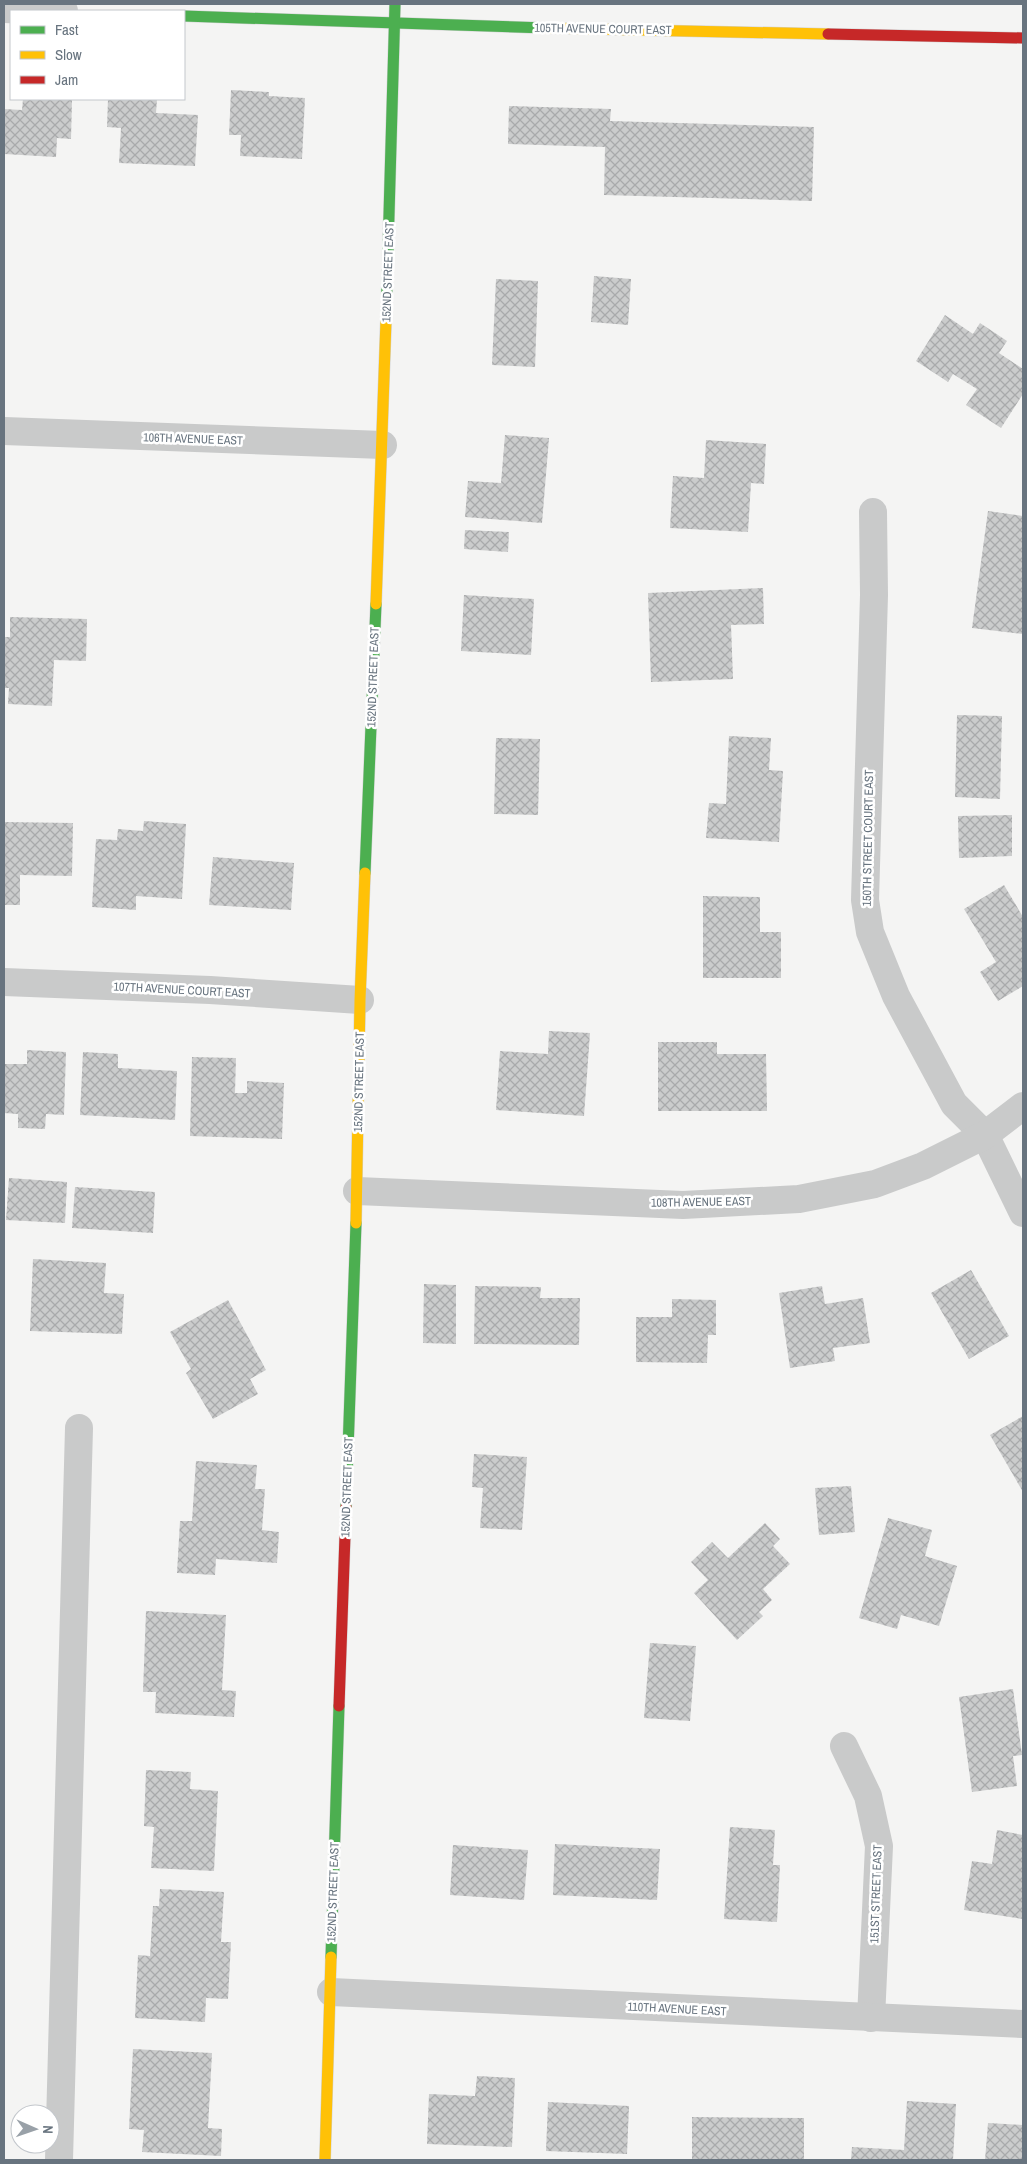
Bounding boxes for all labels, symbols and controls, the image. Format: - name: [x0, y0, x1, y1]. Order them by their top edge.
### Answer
- legend: [10, 10, 185, 100]
- text: Fast: [55, 19, 79, 40]
- street label: 105TH AVENUE COURT EAST: [534, 20, 672, 38]
- text: Slow: [55, 44, 82, 65]
- text: Jam: [55, 69, 78, 90]
- street label: 152ND STREET EAST: [378, 222, 398, 322]
- street label: 106TH AVENUE EAST: [143, 429, 243, 449]
- street label: 152ND STREET EAST: [363, 627, 383, 727]
- street label: 150TH STREET COURT EAST: [859, 769, 877, 907]
- street label: 107TH AVENUE COURT EAST: [113, 978, 251, 1002]
- street label: 152ND STREET EAST: [350, 1032, 368, 1132]
- street label: 108TH AVENUE EAST: [651, 1193, 751, 1211]
- street label: 152ND STREET EAST: [337, 1437, 357, 1537]
- street label: 152ND STREET EAST: [323, 1842, 343, 1942]
- street label: 151ST STREET EAST: [866, 1844, 886, 1944]
- street label: 110TH AVENUE EAST: [627, 1998, 727, 2020]
- north arrow: [10, 2104, 60, 2154]
- text: N: [39, 2125, 57, 2134]

